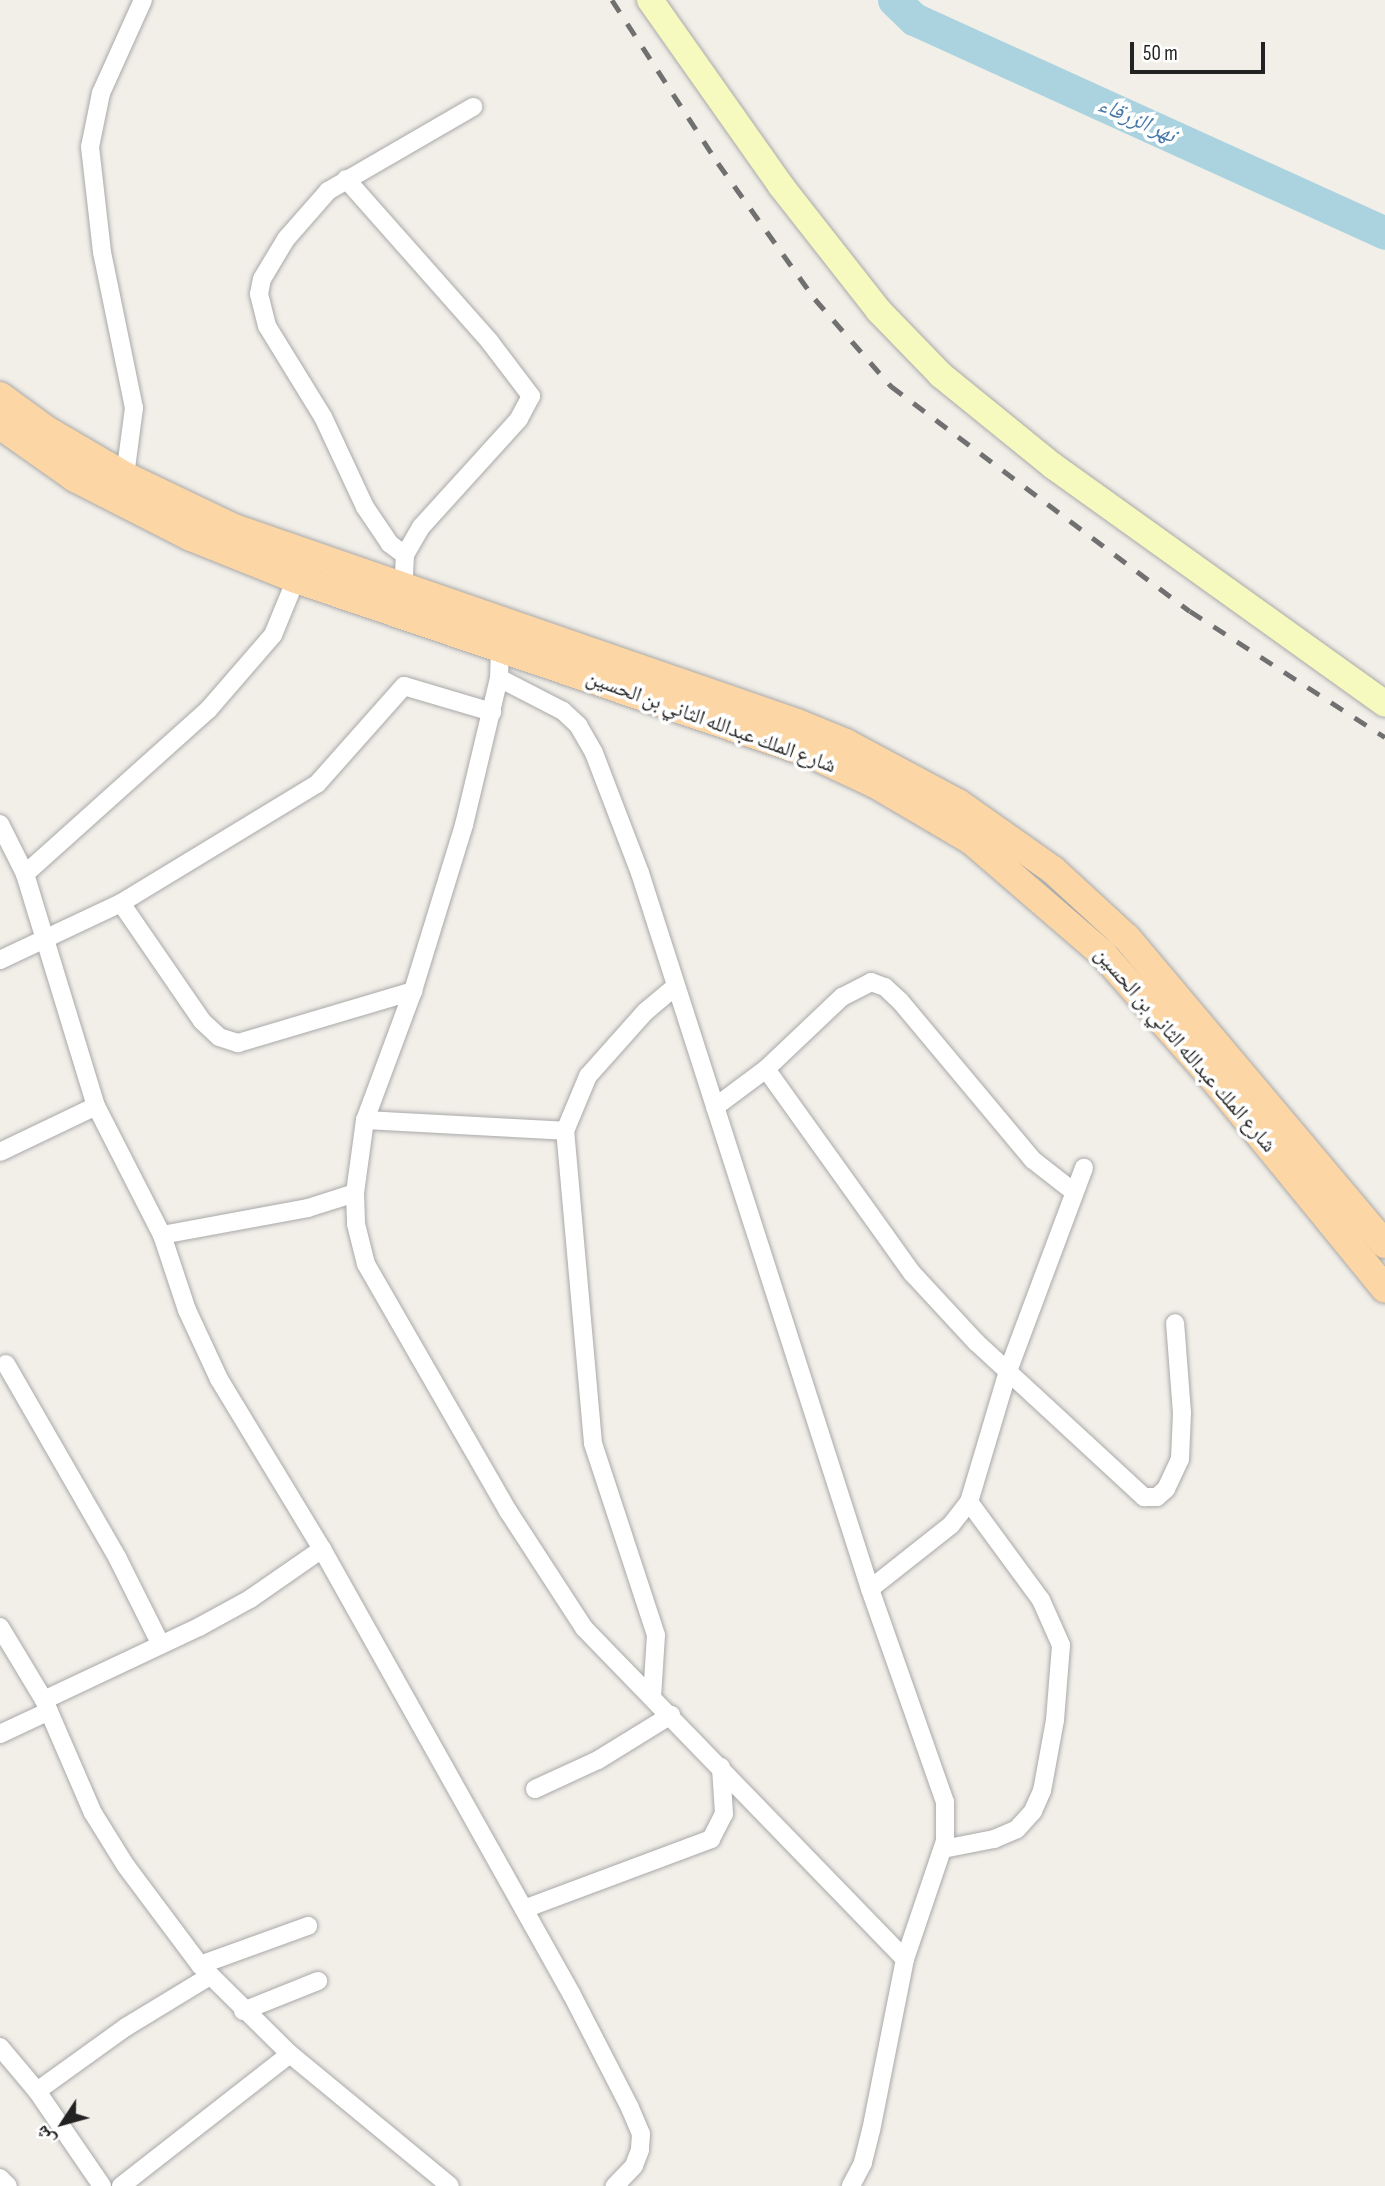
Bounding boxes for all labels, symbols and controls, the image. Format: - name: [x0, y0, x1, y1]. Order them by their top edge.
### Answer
- scale bar: [1133, 28, 1268, 72]
- text: 50 m: [1143, 41, 1178, 66]
- water label: نهر الزرقاء: [1094, 91, 1180, 149]
- street label: شارع الملك عبدالله الثاني بن الحسين: [583, 665, 839, 779]
- street label: شارع الملك عبدالله الثاني بن الحسين: [1089, 942, 1281, 1158]
- north arrow: [28, 2088, 98, 2158]
- text: ش: [30, 2121, 61, 2151]

